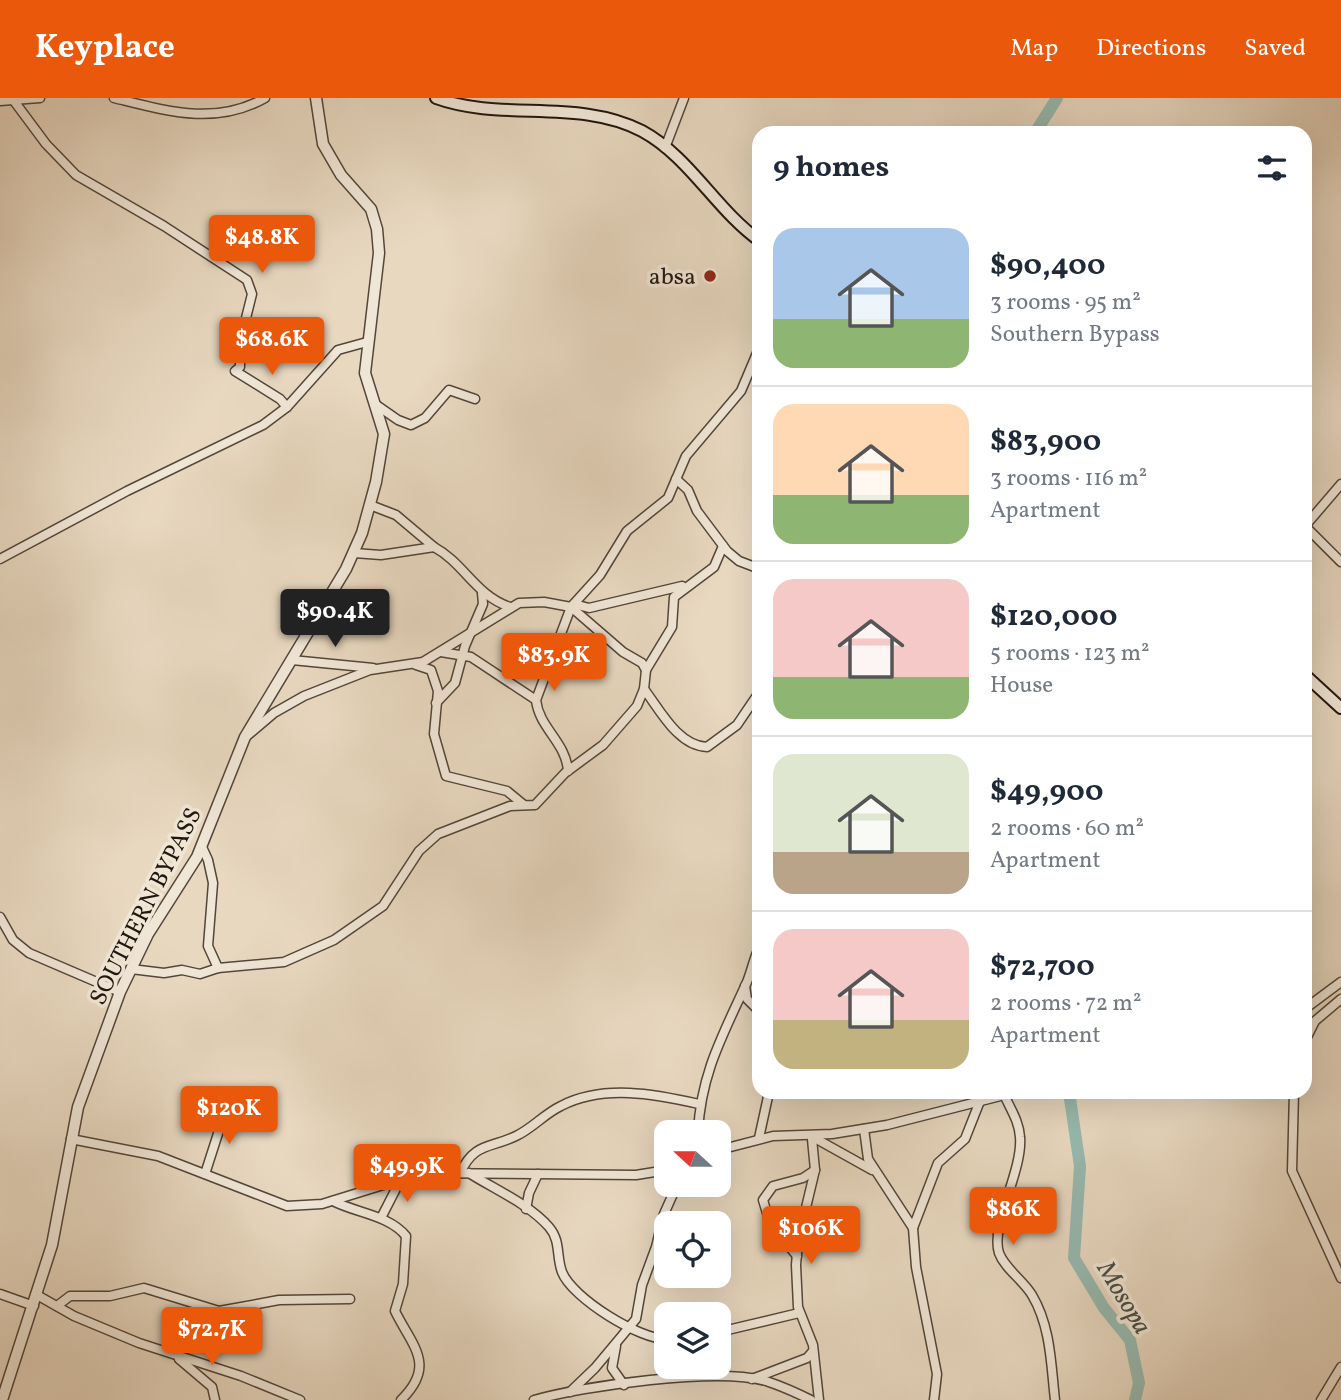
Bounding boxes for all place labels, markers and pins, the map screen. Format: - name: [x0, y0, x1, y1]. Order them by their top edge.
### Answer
- pin: $48.8K: [205, 216, 319, 275]
- place label: absa: [649, 261, 696, 295]
- marker: absa: [702, 268, 718, 284]
- pin: $68.6K: [215, 317, 329, 377]
- pin: $90.4K: [278, 589, 392, 649]
- pin: $83.9K: [497, 634, 611, 693]
- pin: $120K: [180, 1086, 278, 1146]
- pin: $49.9K: [350, 1144, 464, 1204]
- pin: $86K: [972, 1188, 1054, 1247]
- pin: $106K: [762, 1206, 860, 1266]
- pin: $72.7K: [155, 1308, 269, 1367]

